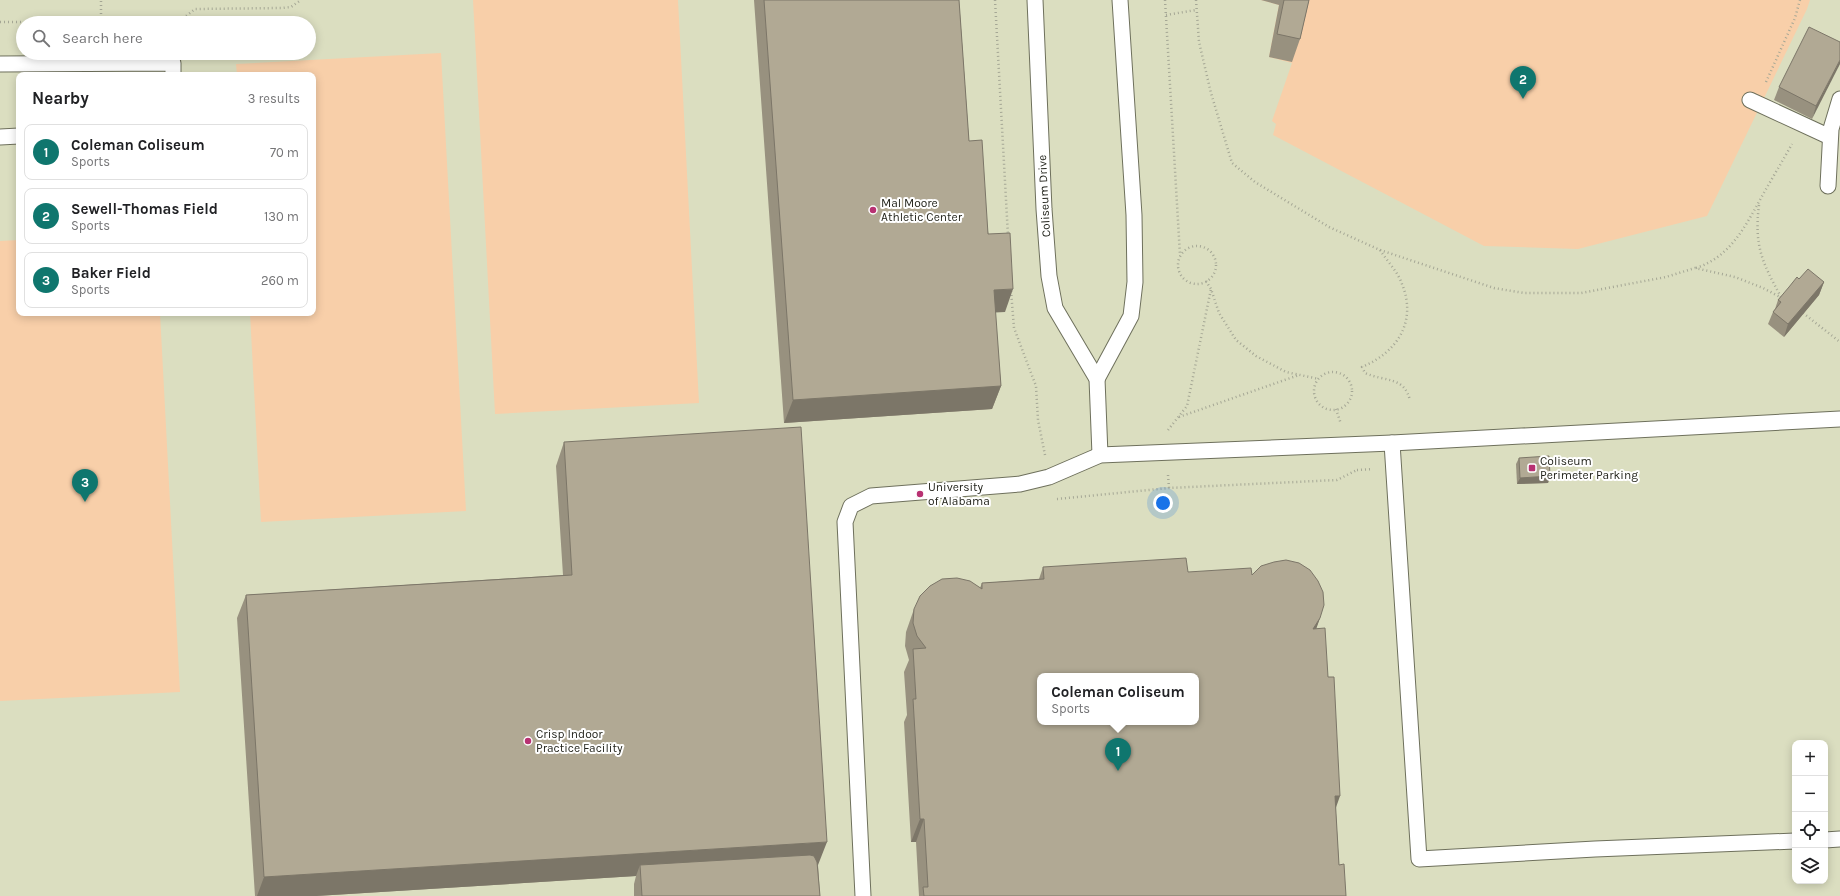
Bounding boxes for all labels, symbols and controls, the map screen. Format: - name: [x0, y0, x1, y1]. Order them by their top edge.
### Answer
- search box: [16, 16, 316, 60]
- icon: search: [30, 27, 52, 49]
- text: Search here: [62, 29, 143, 47]
- pin: 2: [1510, 66, 1536, 99]
- text: Nearby: [32, 88, 89, 108]
- text: 3 results: [248, 91, 300, 106]
- text: Coleman Coliseum: [71, 136, 205, 154]
- text: 1: [44, 145, 48, 160]
- text: 70 m: [270, 145, 299, 160]
- text: Sports: [71, 154, 110, 169]
- street label: Coliseum Drive: [1035, 154, 1053, 238]
- place label: Mal Moore Athletic Center: [881, 196, 963, 224]
- text: Sewell-Thomas Field: [71, 200, 218, 218]
- marker: Mal Moore Athletic Center: [868, 205, 878, 215]
- text: 2: [42, 209, 50, 224]
- text: 130 m: [264, 209, 299, 224]
- text: Sports: [71, 218, 110, 233]
- text: Baker Field: [71, 264, 151, 282]
- text: 3: [42, 273, 50, 288]
- text: 260 m: [261, 273, 299, 288]
- text: Sports: [71, 282, 110, 297]
- place label: Coliseum Perimeter Parking: [1540, 454, 1638, 482]
- marker: Coliseum Perimeter Parking: [1527, 463, 1537, 473]
- pin: 3: [72, 469, 98, 502]
- place label: University of Alabama: [928, 480, 990, 508]
- marker: University of Alabama: [915, 489, 925, 499]
- your location: [1153, 493, 1173, 513]
- popup: [1037, 673, 1199, 725]
- text: Coleman Coliseum: [1051, 683, 1185, 701]
- text: Sports: [1051, 701, 1090, 716]
- place label: Crisp Indoor Practice Facility: [536, 727, 623, 755]
- marker: Crisp Indoor Practice Facility: [523, 736, 533, 746]
- pin: 1: [1105, 738, 1131, 771]
- map controls: [1792, 740, 1828, 884]
- button: +: [1792, 740, 1828, 776]
- button: −: [1792, 776, 1828, 812]
- button: locate: [1792, 812, 1828, 848]
- button: layers: [1792, 848, 1828, 884]

